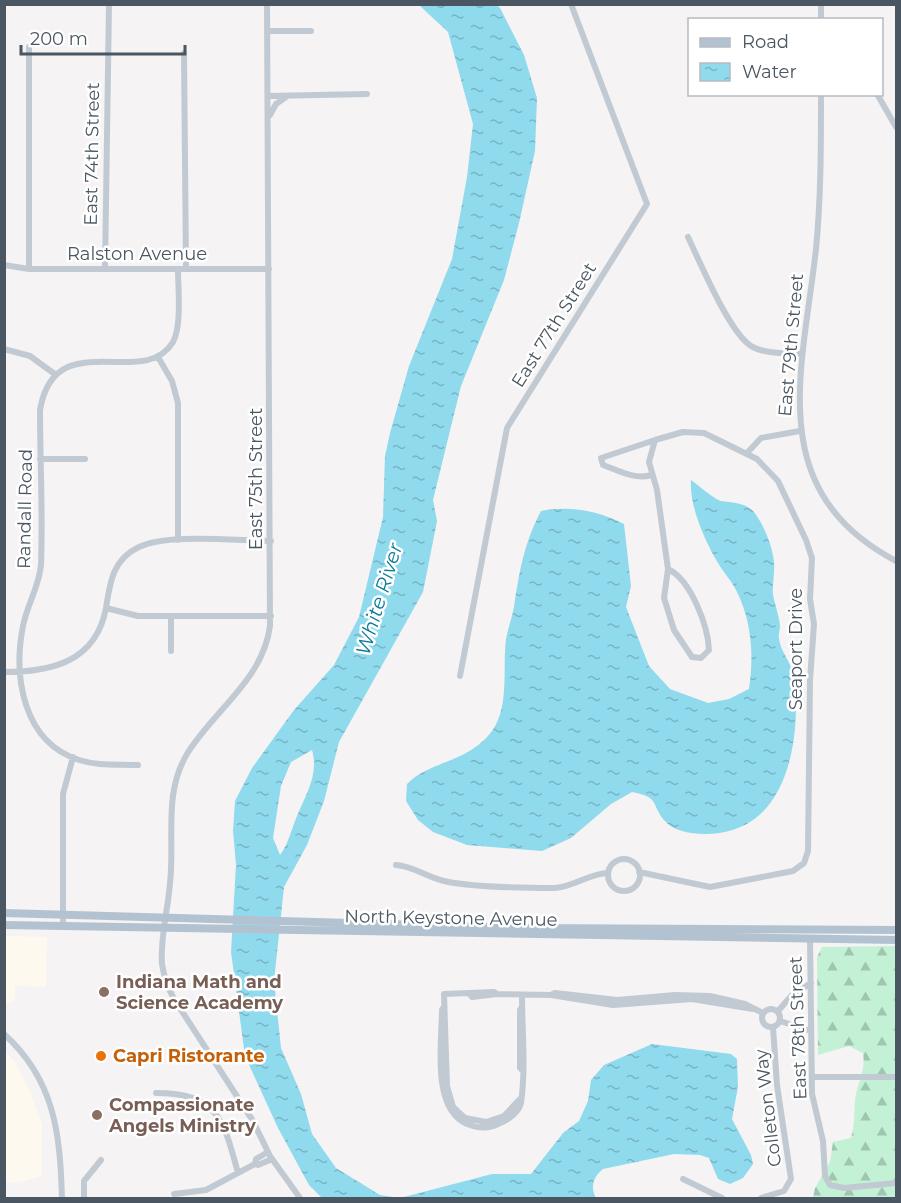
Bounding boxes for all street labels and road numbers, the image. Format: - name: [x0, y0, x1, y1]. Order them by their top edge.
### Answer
- street label: East 74th Street: [80, 82, 104, 226]
- street label: Ralston Avenue: [67, 243, 207, 265]
- street label: East 77th Street: [507, 259, 601, 391]
- street label: East 79th Street: [774, 272, 808, 418]
- street label: East 75th Street: [245, 408, 267, 550]
- street label: Randall Road: [13, 449, 37, 569]
- street label: Seaport Drive: [785, 588, 807, 710]
- street label: North Keystone Avenue: [344, 905, 558, 931]
- street label: East 78th Street: [784, 956, 812, 1100]
- street label: Colleton Way: [750, 1048, 786, 1168]

